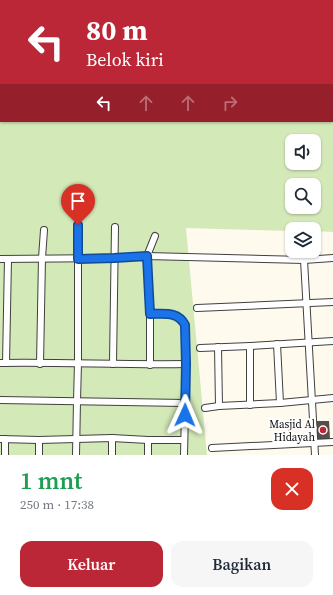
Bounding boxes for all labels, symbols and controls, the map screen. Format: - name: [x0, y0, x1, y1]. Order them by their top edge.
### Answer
- text: 80 m: [86, 11, 148, 49]
- icon: left: [20, 16, 72, 68]
- text: Belok kiri: [86, 47, 164, 72]
- icon: left: [93, 92, 115, 114]
- icon: ahead: [135, 92, 157, 114]
- icon: ahead: [177, 92, 199, 114]
- icon: right: [219, 92, 241, 114]
- map controls: [285, 134, 321, 258]
- button: sound: [285, 134, 321, 170]
- button: search: [285, 178, 321, 214]
- pin: [61, 184, 95, 225]
- icon: arrive: [67, 190, 89, 212]
- button: layers: [285, 222, 321, 258]
- position arrow: [164, 394, 206, 436]
- place label: Masjid Al Hidayah: [269, 417, 315, 445]
- marker: Masjid Al Hidayah: [318, 425, 328, 435]
- text: 1 mnt: [20, 464, 82, 497]
- button: close: [271, 468, 313, 510]
- text: 250 m · 17:38: [20, 496, 94, 513]
- button: Keluar: [20, 541, 163, 587]
- button: Bagikan: [171, 541, 313, 587]

